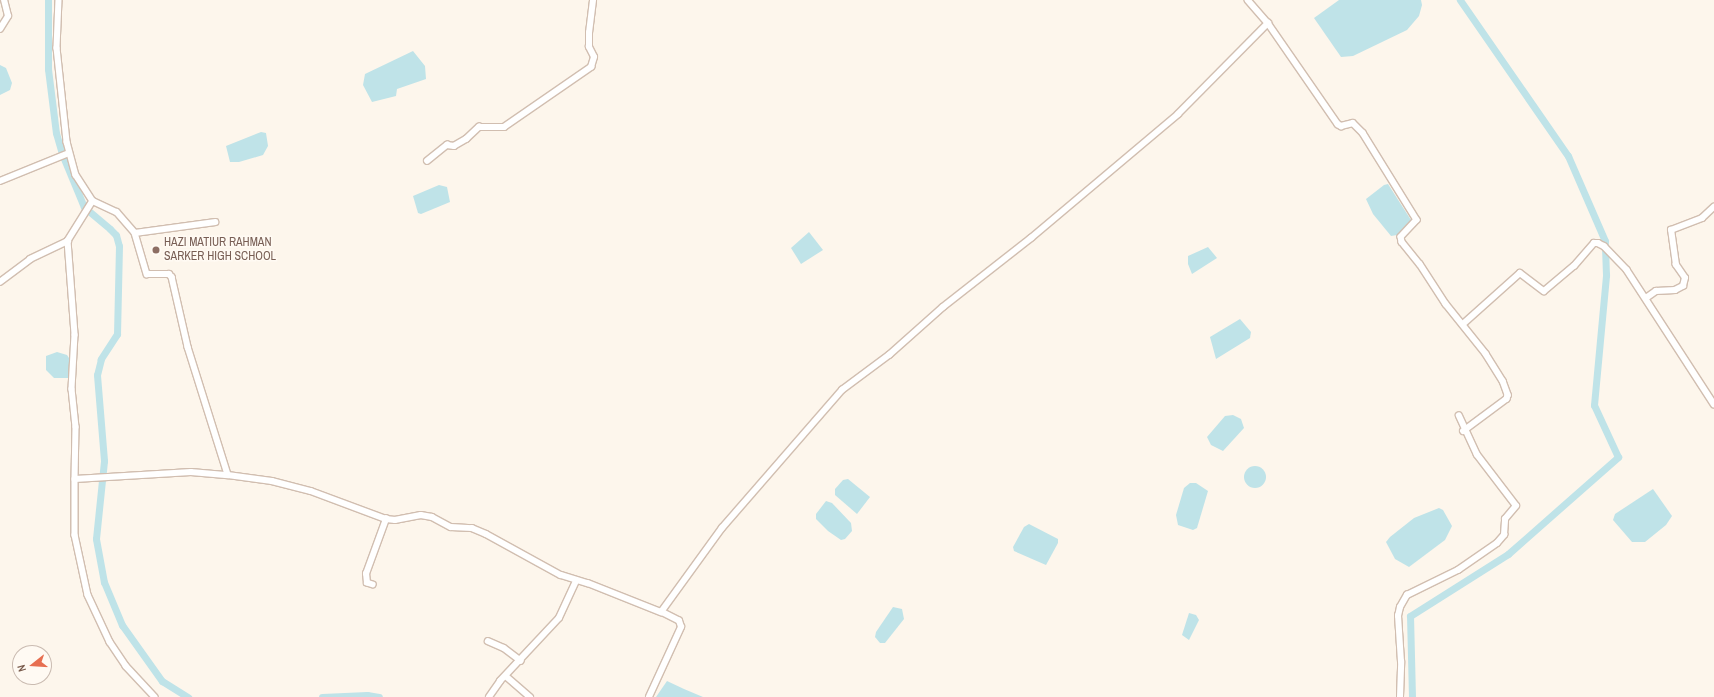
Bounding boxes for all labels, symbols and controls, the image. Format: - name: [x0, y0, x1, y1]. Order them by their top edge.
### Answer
- place label: HAZI MATIUR RAHMAN SARKER HIGH SCHOOL: [164, 236, 276, 264]
- marker: HAZI MATIUR RAHMAN SARKER HIGH SCHOOL: [151, 245, 161, 255]
- north arrow: [12, 645, 52, 685]
- text: N: [14, 663, 29, 673]

